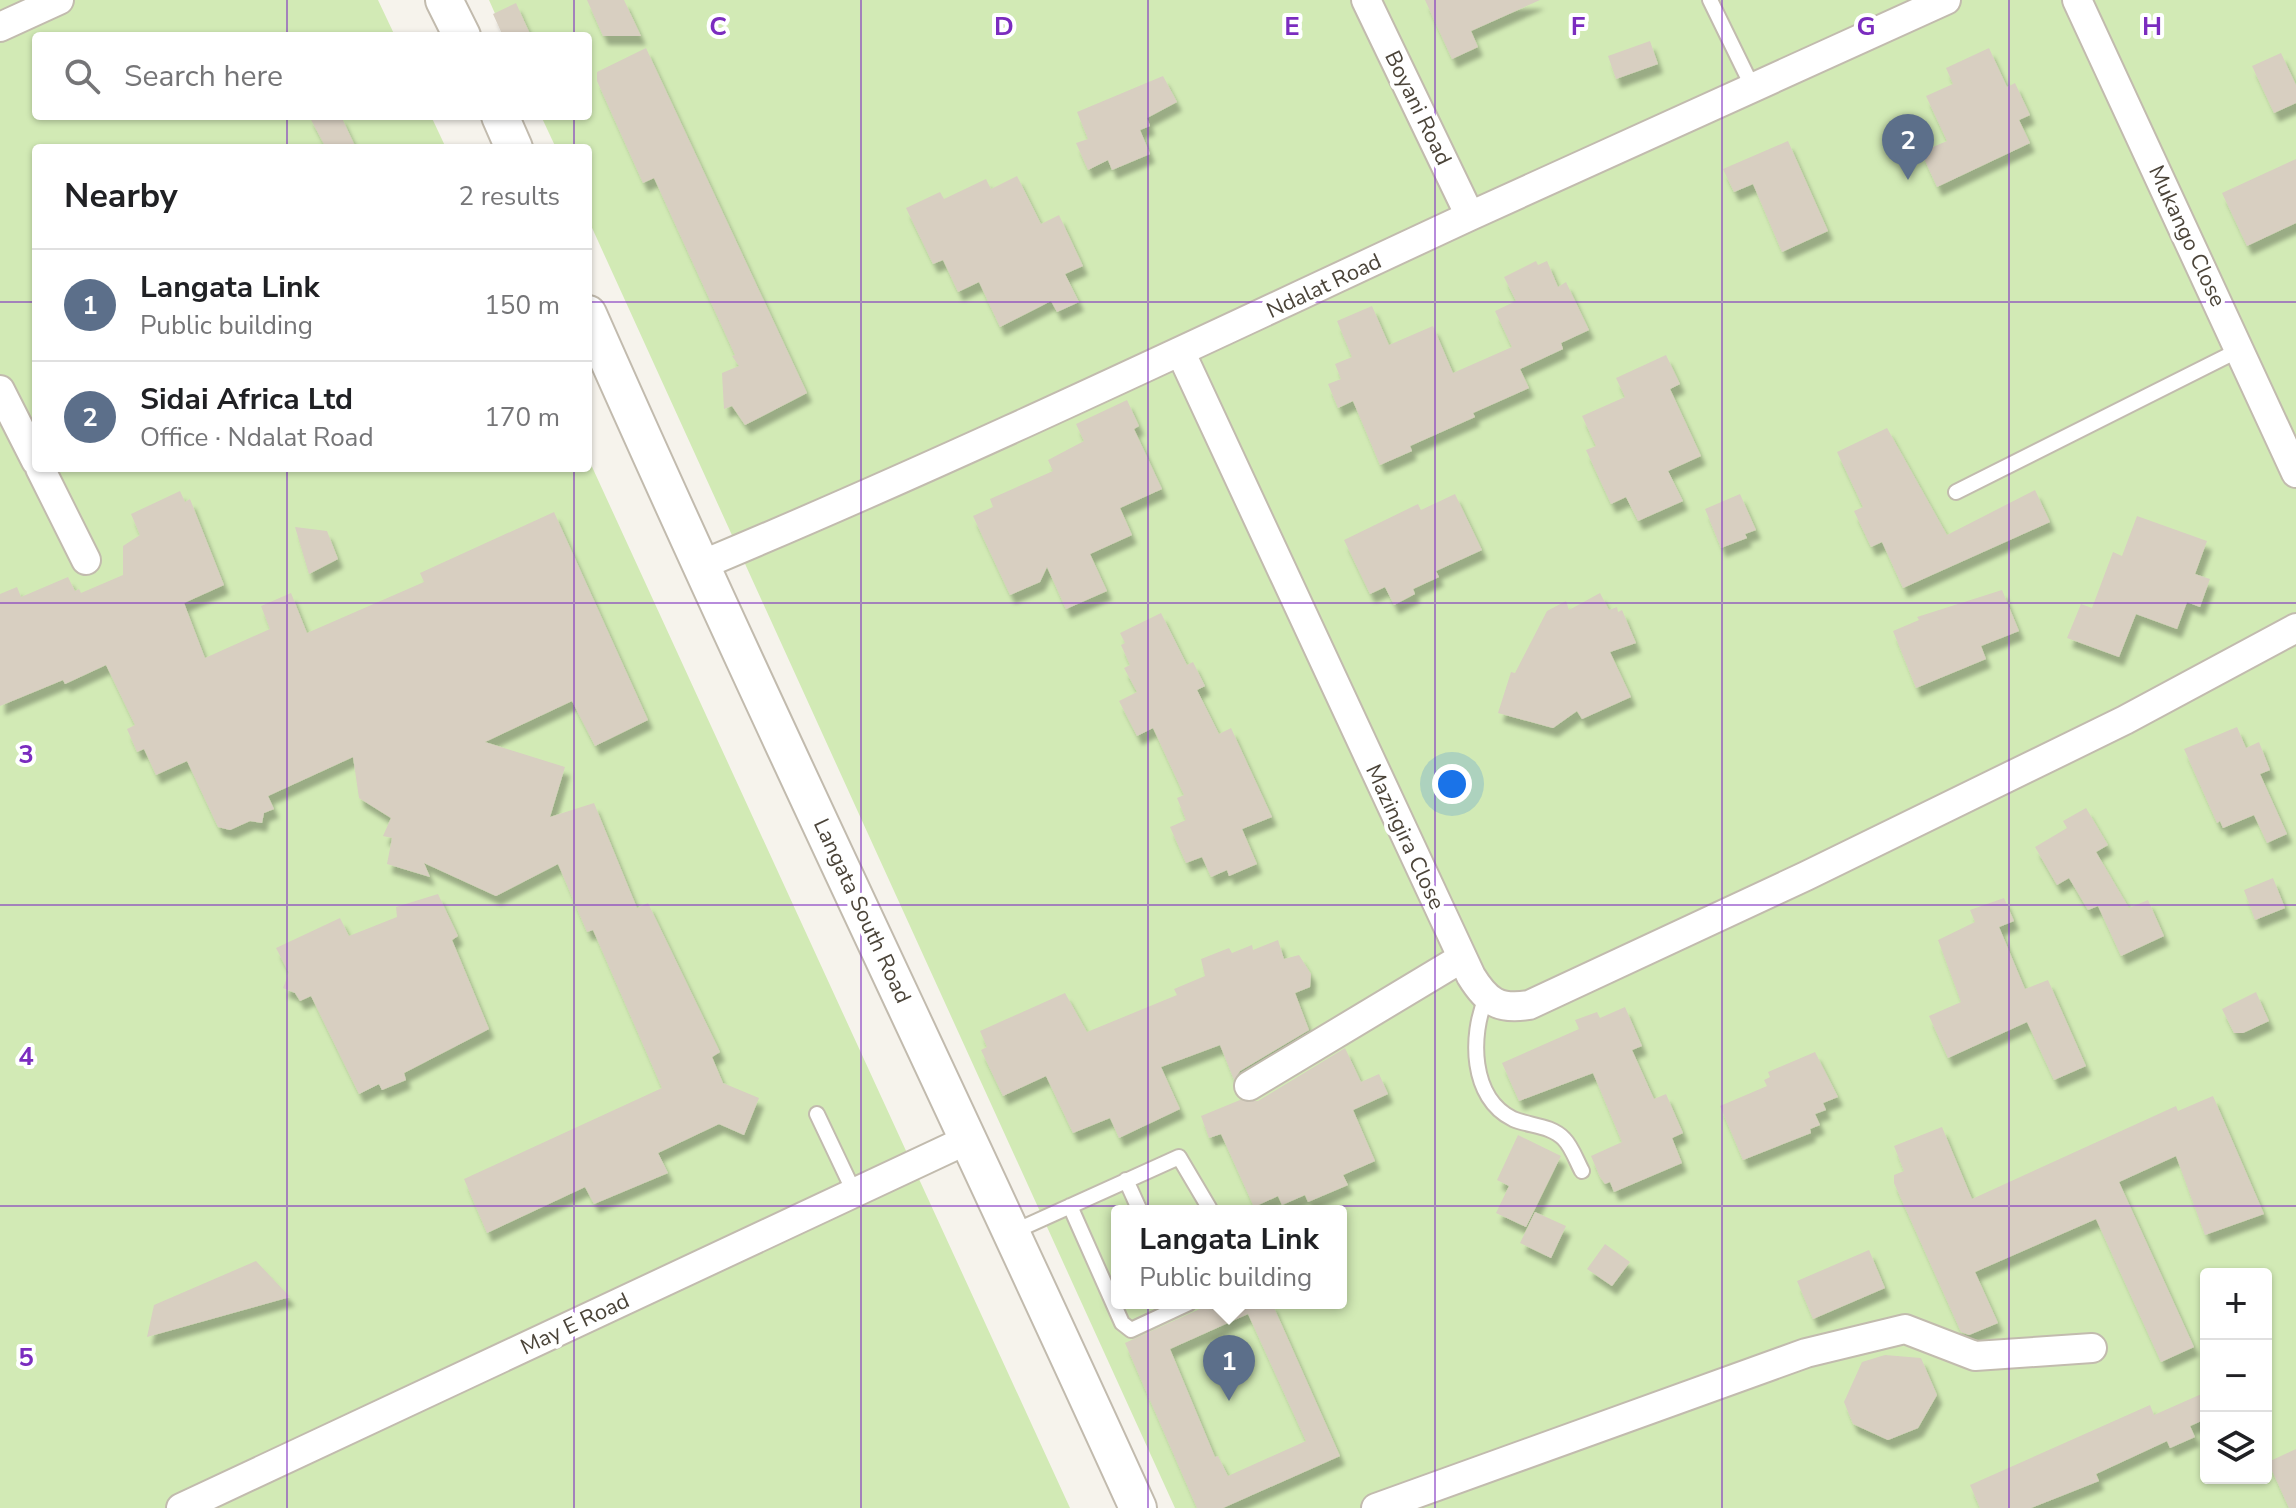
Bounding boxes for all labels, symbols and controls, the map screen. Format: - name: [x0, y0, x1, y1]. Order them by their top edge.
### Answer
- text: C: [709, 9, 727, 44]
- text: D: [994, 9, 1014, 44]
- text: E: [1284, 9, 1300, 44]
- text: F: [1571, 9, 1585, 44]
- text: G: [1856, 9, 1876, 44]
- text: H: [2142, 9, 2162, 44]
- search box: [32, 32, 592, 120]
- street label: Boyani Road: [1377, 46, 1459, 170]
- icon: search: [60, 54, 104, 98]
- text: Search here: [124, 56, 283, 97]
- pin: 2: [1882, 114, 1934, 180]
- street label: Mukango Close: [2141, 160, 2233, 312]
- text: Nearby: [64, 173, 178, 219]
- text: 2 results: [459, 179, 560, 214]
- street label: Ndalat Road: [1262, 246, 1386, 326]
- text: Langata Link: [140, 267, 320, 308]
- text: 1: [82, 288, 98, 323]
- text: 150 m: [484, 288, 560, 323]
- text: Public building: [140, 308, 313, 343]
- text: Sidai Africa Ltd: [140, 379, 353, 420]
- text: 2: [82, 400, 98, 435]
- text: 170 m: [484, 400, 560, 435]
- text: Office · Ndalat Road: [140, 420, 374, 455]
- text: 3: [18, 737, 34, 772]
- street label: Mazingira Close: [1358, 759, 1452, 915]
- your location: [1432, 764, 1472, 804]
- street label: Langata South Road: [806, 814, 918, 1008]
- text: 4: [18, 1039, 34, 1074]
- popup: [1111, 1205, 1347, 1309]
- text: Langata Link: [1139, 1219, 1319, 1260]
- text: Public building: [1139, 1260, 1312, 1295]
- map controls: [2200, 1268, 2272, 1484]
- button: +: [2200, 1268, 2272, 1340]
- street label: May E Road: [516, 1286, 634, 1362]
- pin: 1: [1203, 1335, 1255, 1401]
- text: 5: [18, 1340, 34, 1375]
- button: −: [2200, 1340, 2272, 1412]
- button: layers: [2200, 1412, 2272, 1484]

